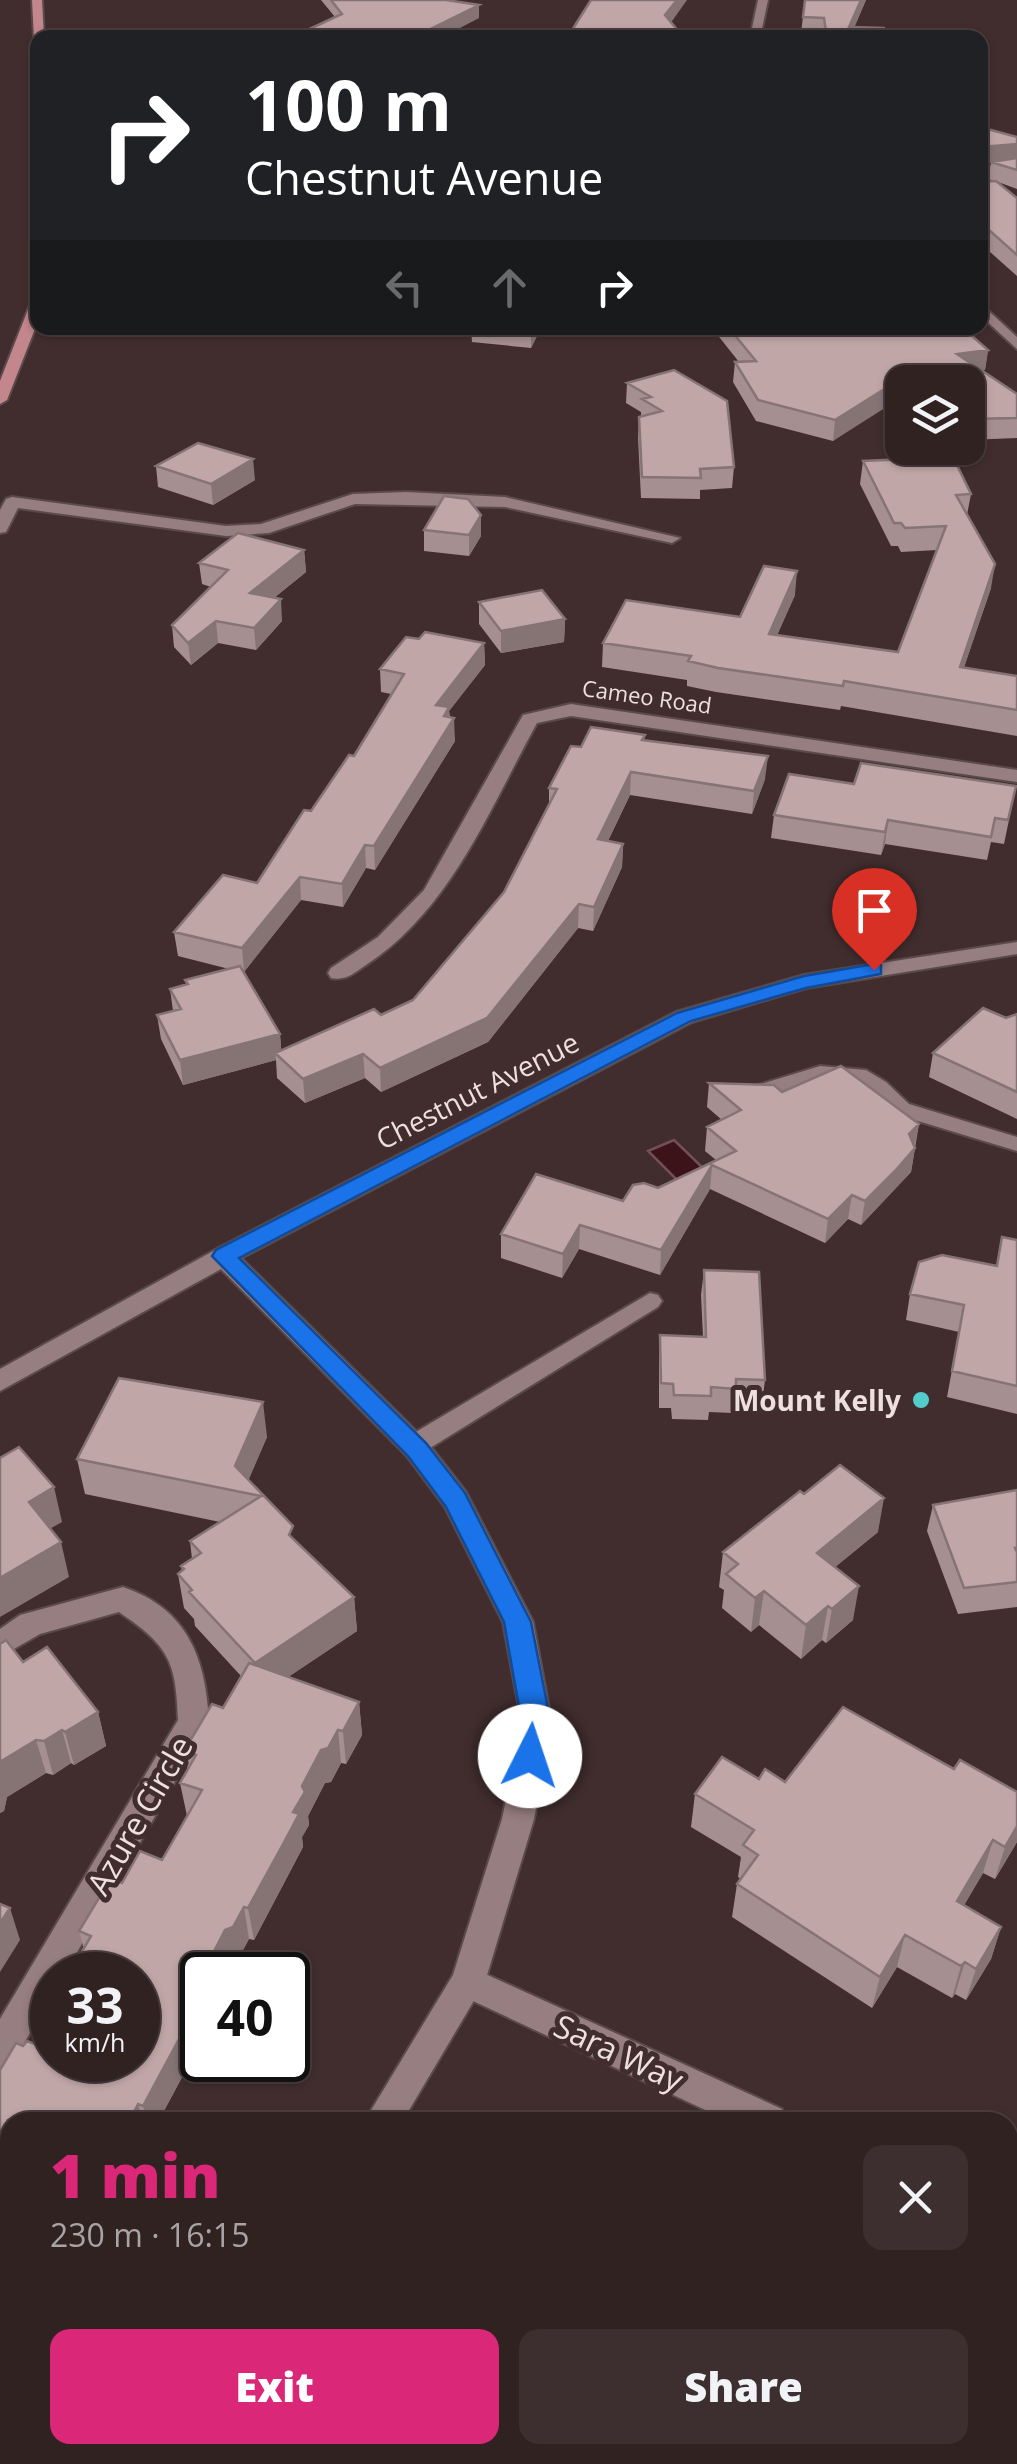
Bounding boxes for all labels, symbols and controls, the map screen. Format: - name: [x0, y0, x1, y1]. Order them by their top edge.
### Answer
- text: 100 m: [245, 56, 452, 152]
- icon: right: [80, 70, 210, 200]
- text: Chestnut Avenue: [245, 147, 603, 208]
- icon: left: [377, 260, 432, 315]
- icon: ahead: [482, 260, 537, 315]
- icon: right: [587, 260, 642, 315]
- map controls: [885, 365, 985, 465]
- button: layers: [885, 365, 985, 465]
- street label: Cameo Road: [580, 672, 714, 720]
- pin: [832, 868, 917, 971]
- icon: arrive: [847, 883, 902, 938]
- street label: Chestnut Avenue: [369, 1022, 585, 1158]
- place label: Mount Kelly: [733, 1381, 901, 1419]
- marker: Mount Kelly: [910, 1389, 932, 1411]
- position arrow: [478, 1704, 582, 1808]
- street label: Azure Circle: [76, 1728, 202, 1902]
- speed limit sign: 40: [180, 1952, 310, 2082]
- text: 33: [66, 1971, 124, 2039]
- street label: Sara Way: [547, 2003, 691, 2101]
- text: km/h: [65, 2025, 125, 2059]
- text: 1 min: [50, 2134, 220, 2216]
- button: close: [863, 2145, 968, 2250]
- text: 230 m · 16:15: [50, 2213, 249, 2256]
- button: Exit: [50, 2329, 499, 2444]
- button: Share: [519, 2329, 968, 2444]

